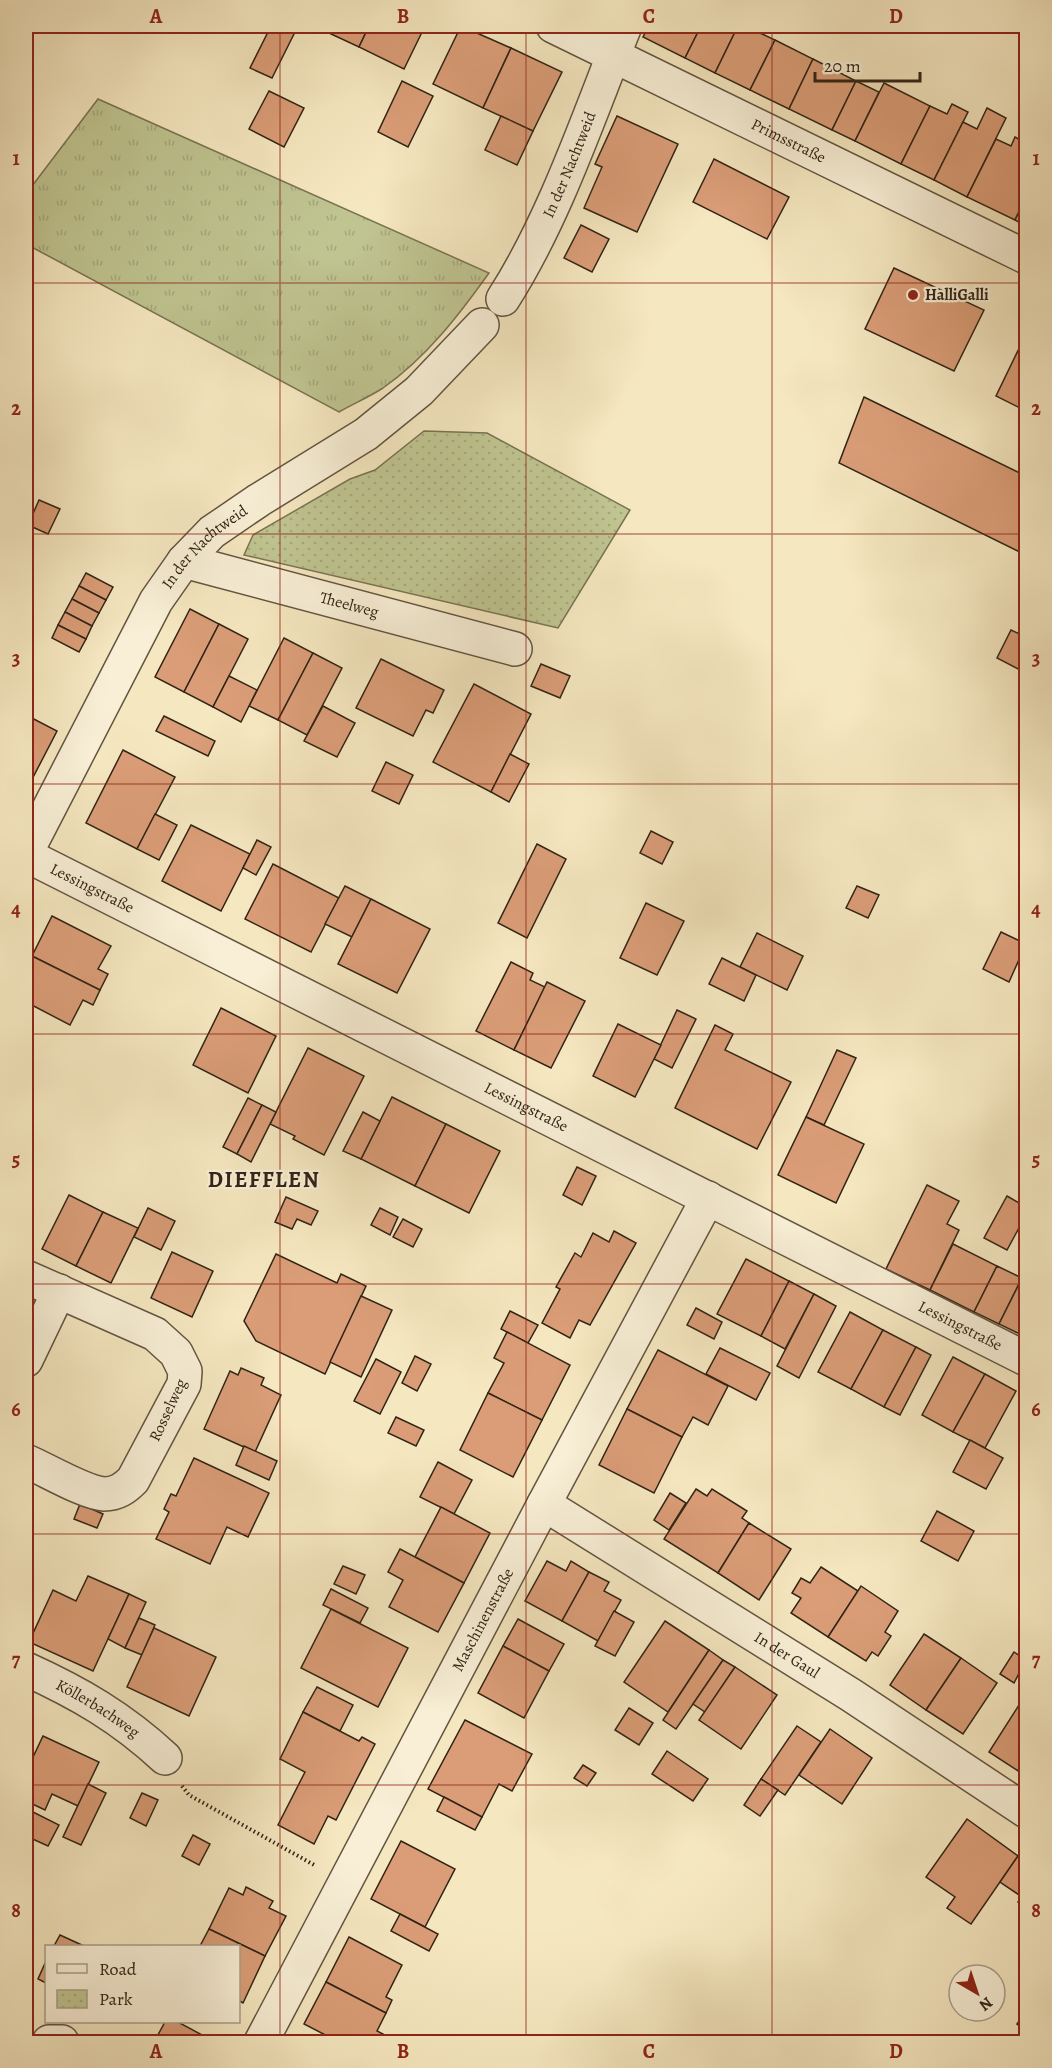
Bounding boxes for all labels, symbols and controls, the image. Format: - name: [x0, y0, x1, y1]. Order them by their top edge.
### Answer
- text: A: [149, 3, 163, 30]
- text: B: [397, 3, 409, 30]
- text: C: [643, 3, 655, 30]
- text: D: [889, 3, 903, 30]
- scale bar: [815, 45, 920, 83]
- text: 20 m: [824, 54, 861, 78]
- street label: In der Nachtweid: [537, 108, 602, 222]
- street label: Primsstraße: [747, 113, 830, 169]
- text: 1: [12, 145, 20, 172]
- text: 1: [1032, 145, 1040, 172]
- place label: HalliGalli: [925, 284, 989, 306]
- marker: HalliGalli: [906, 288, 920, 302]
- text: 2: [11, 395, 21, 422]
- text: 2: [1031, 395, 1041, 422]
- street label: In der Nachtweid: [157, 500, 252, 594]
- street label: Theelweg: [317, 587, 381, 623]
- text: 3: [12, 645, 20, 672]
- text: 3: [1032, 645, 1040, 672]
- street label: Lessingstraße: [46, 858, 138, 919]
- text: 4: [11, 896, 21, 923]
- text: 4: [1031, 896, 1041, 923]
- street label: Lessingstraße: [480, 1077, 572, 1137]
- text: 5: [12, 1146, 20, 1173]
- text: 5: [1032, 1146, 1040, 1173]
- district label: DIEFFLEN: [208, 1165, 320, 1195]
- street label: Lessingstraße: [914, 1295, 1006, 1356]
- street label: Rosselweg: [144, 1375, 192, 1445]
- text: 6: [11, 1396, 21, 1423]
- text: 6: [1031, 1396, 1041, 1423]
- street label: Maschinenstraße: [447, 1564, 519, 1675]
- street label: In der Gaul: [750, 1626, 824, 1684]
- text: 7: [12, 1646, 21, 1673]
- text: 7: [1032, 1646, 1041, 1673]
- street label: Köllerbachweg: [52, 1674, 144, 1743]
- text: 8: [11, 1897, 21, 1924]
- text: 8: [1031, 1897, 1041, 1924]
- legend: [45, 1945, 240, 2023]
- text: Road: [99, 1957, 137, 1981]
- north arrow: [947, 1963, 1007, 2023]
- text: Park: [99, 1987, 133, 2011]
- text: N: [974, 1992, 997, 2016]
- text: A: [149, 2038, 163, 2065]
- text: B: [397, 2038, 409, 2065]
- text: C: [643, 2038, 655, 2065]
- text: D: [889, 2038, 903, 2065]

